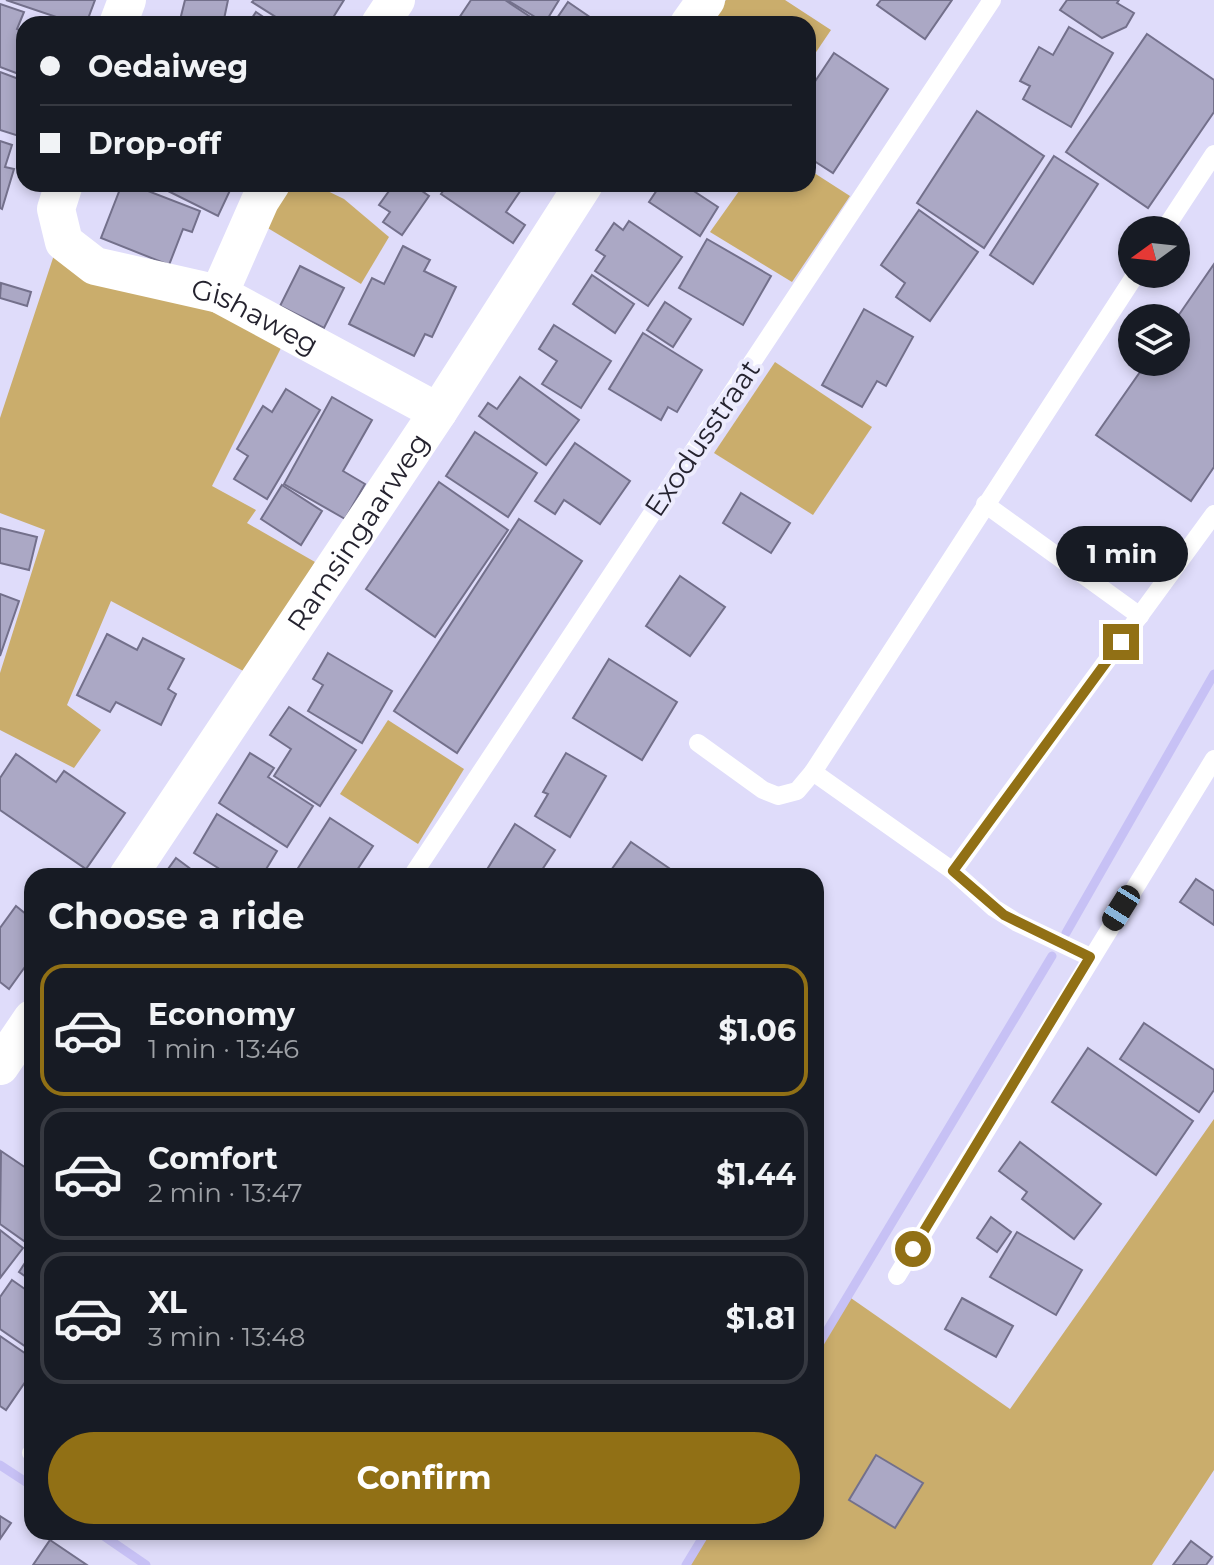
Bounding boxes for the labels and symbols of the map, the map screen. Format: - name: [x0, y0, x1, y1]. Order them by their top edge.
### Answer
- north arrow: [1118, 216, 1190, 288]
- street label: Gishaweg: [188, 271, 324, 361]
- street label: Exodusstraat: [637, 353, 767, 523]
- street label: Ramsingaarweg: [280, 426, 436, 637]
- callout: 1 min: [1055, 526, 1187, 582]
- route end: [1103, 624, 1139, 660]
- car: [1098, 881, 1144, 935]
- route start: [895, 1231, 931, 1267]

